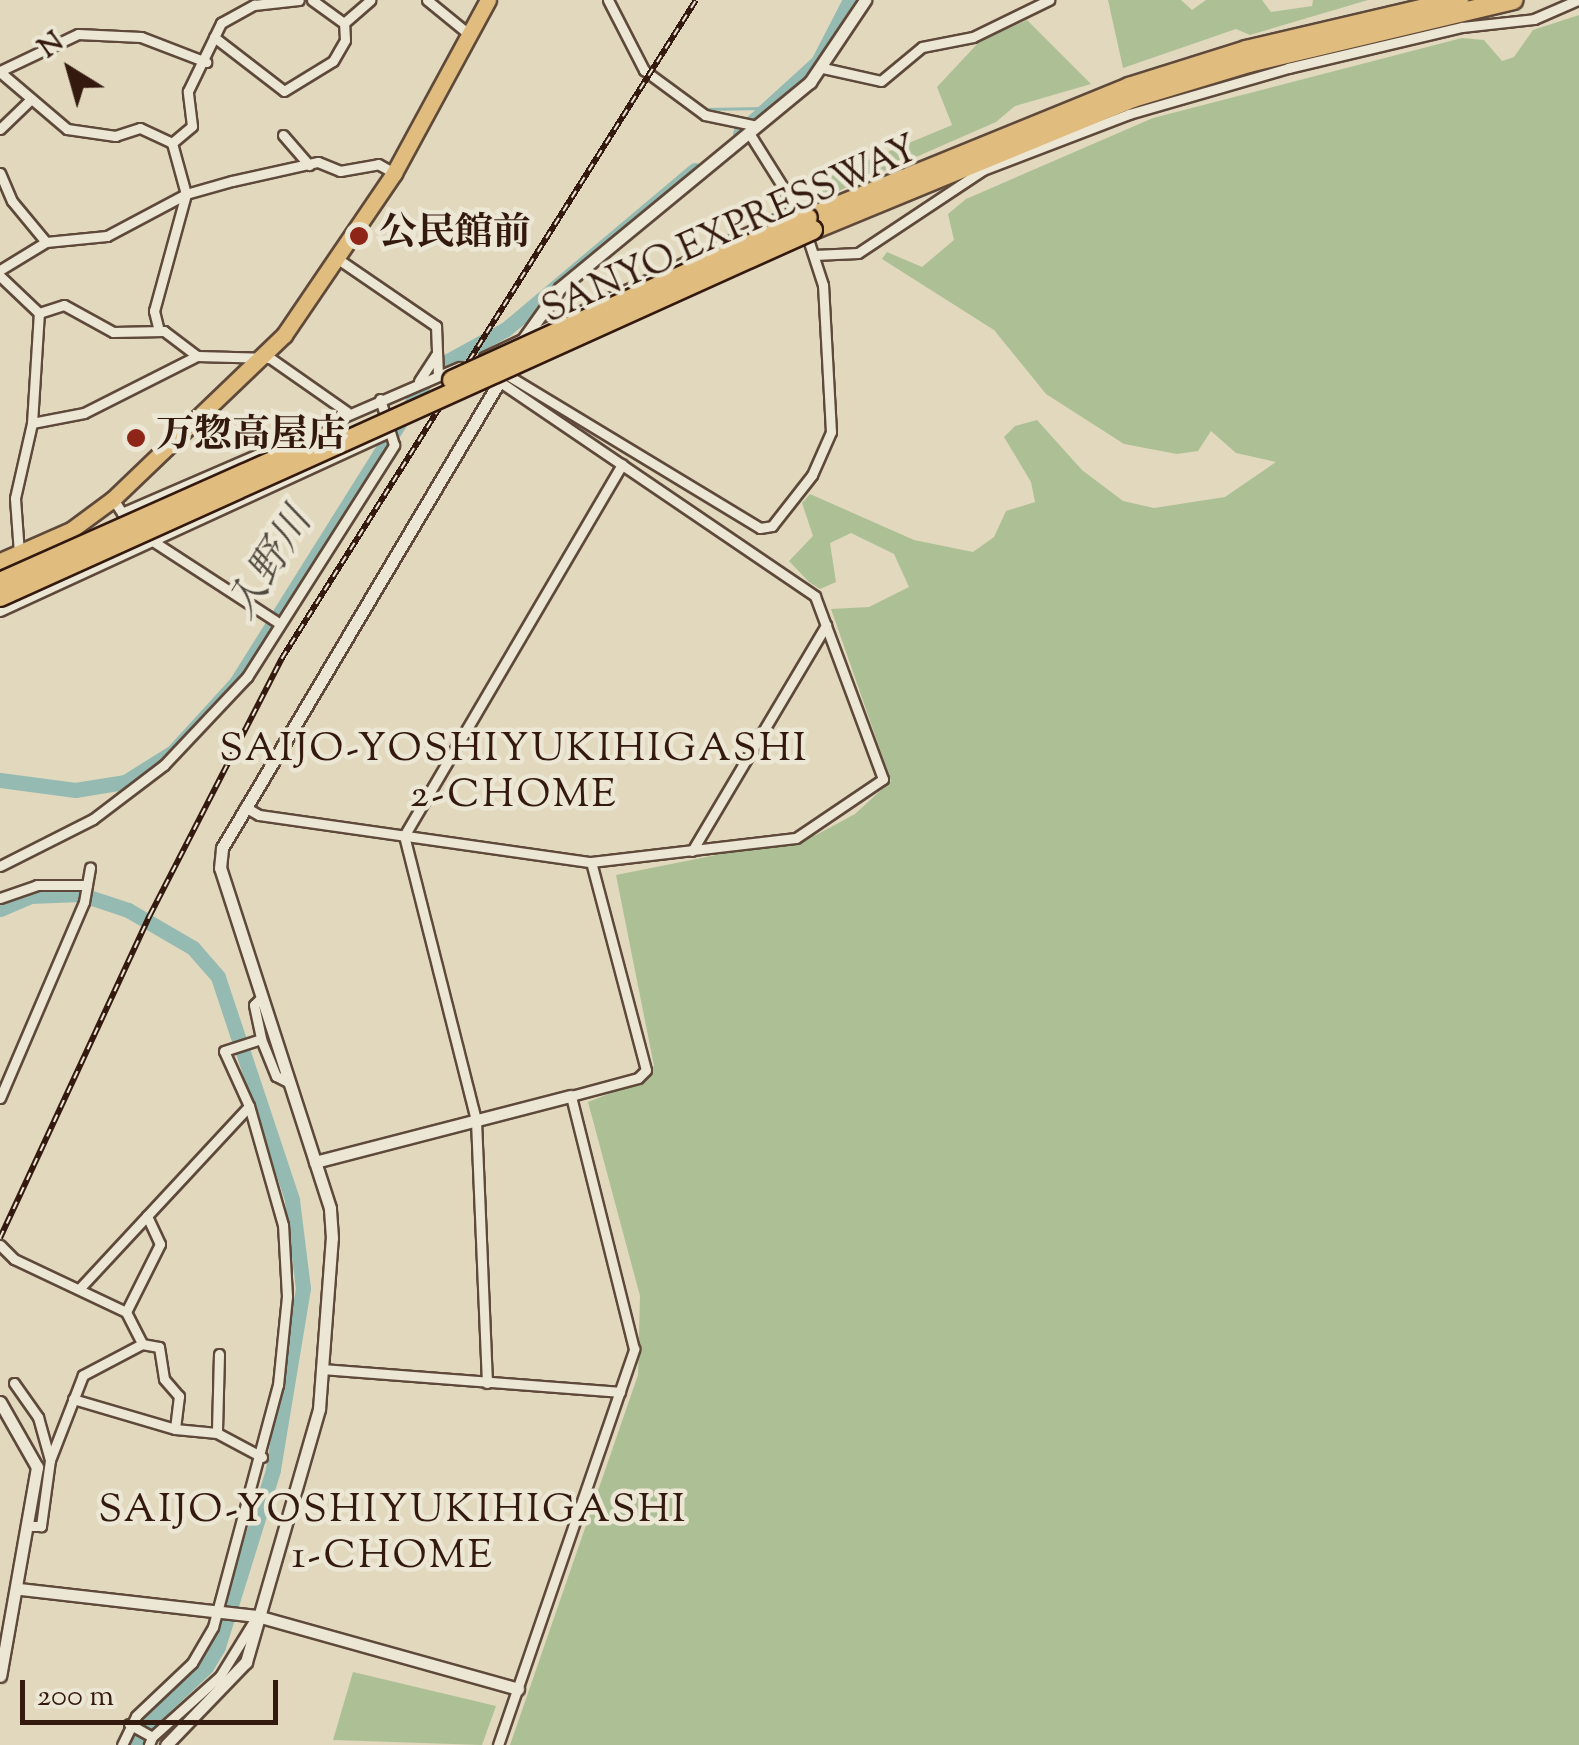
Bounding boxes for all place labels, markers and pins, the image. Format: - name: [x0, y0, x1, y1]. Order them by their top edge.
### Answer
- place label: 公民館前: [379, 213, 531, 259]
- marker: 公民館前: [348, 225, 370, 247]
- place label: 万惣高屋店: [156, 415, 346, 461]
- marker: 万惣高屋店: [125, 427, 147, 449]

